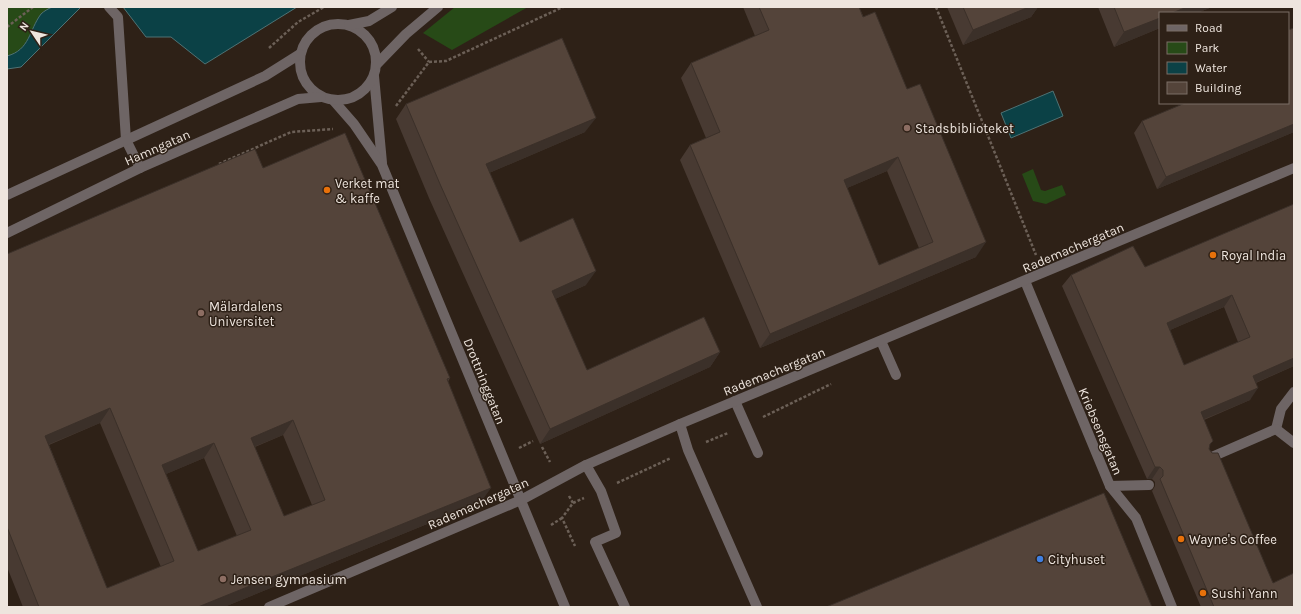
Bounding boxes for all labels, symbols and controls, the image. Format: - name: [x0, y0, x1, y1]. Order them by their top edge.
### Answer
- north arrow: [12, 12, 52, 52]
- legend: [1159, 12, 1289, 104]
- text: N: [17, 20, 32, 34]
- text: Road: [1195, 21, 1223, 35]
- text: Park: [1195, 41, 1220, 55]
- text: Water: [1195, 61, 1228, 75]
- text: Building: [1195, 81, 1242, 95]
- place label: Stadsbiblioteket: [915, 121, 1014, 136]
- marker: Stadsbiblioteket: [902, 123, 912, 133]
- street label: Hamngatan: [122, 126, 192, 169]
- place label: Verket mat & kaffe: [335, 176, 400, 206]
- marker: Verket mat & kaffe: [322, 185, 332, 195]
- street label: Rademachergatan: [1020, 219, 1126, 276]
- place label: Royal India: [1221, 248, 1286, 263]
- marker: Royal India: [1208, 250, 1218, 260]
- place label: Mälardalens Universitet: [209, 299, 283, 329]
- marker: Mälardalens Universitet: [196, 308, 206, 318]
- street label: Drottninggatan: [460, 336, 509, 426]
- street label: Rademachergatan: [721, 344, 827, 399]
- street label: Kriebsensgatan: [1075, 385, 1126, 477]
- street label: Rademachergatan: [425, 474, 531, 532]
- place label: Wayne's Coffee: [1189, 532, 1277, 547]
- marker: Wayne's Coffee: [1176, 534, 1186, 544]
- place label: Cityhuset: [1048, 552, 1105, 567]
- marker: Cityhuset: [1035, 554, 1045, 564]
- place label: Jensen gymnasium: [231, 572, 347, 587]
- marker: Jensen gymnasium: [218, 574, 228, 584]
- place label: Sushi Yann: [1211, 586, 1278, 601]
- marker: Sushi Yann: [1198, 588, 1208, 598]

